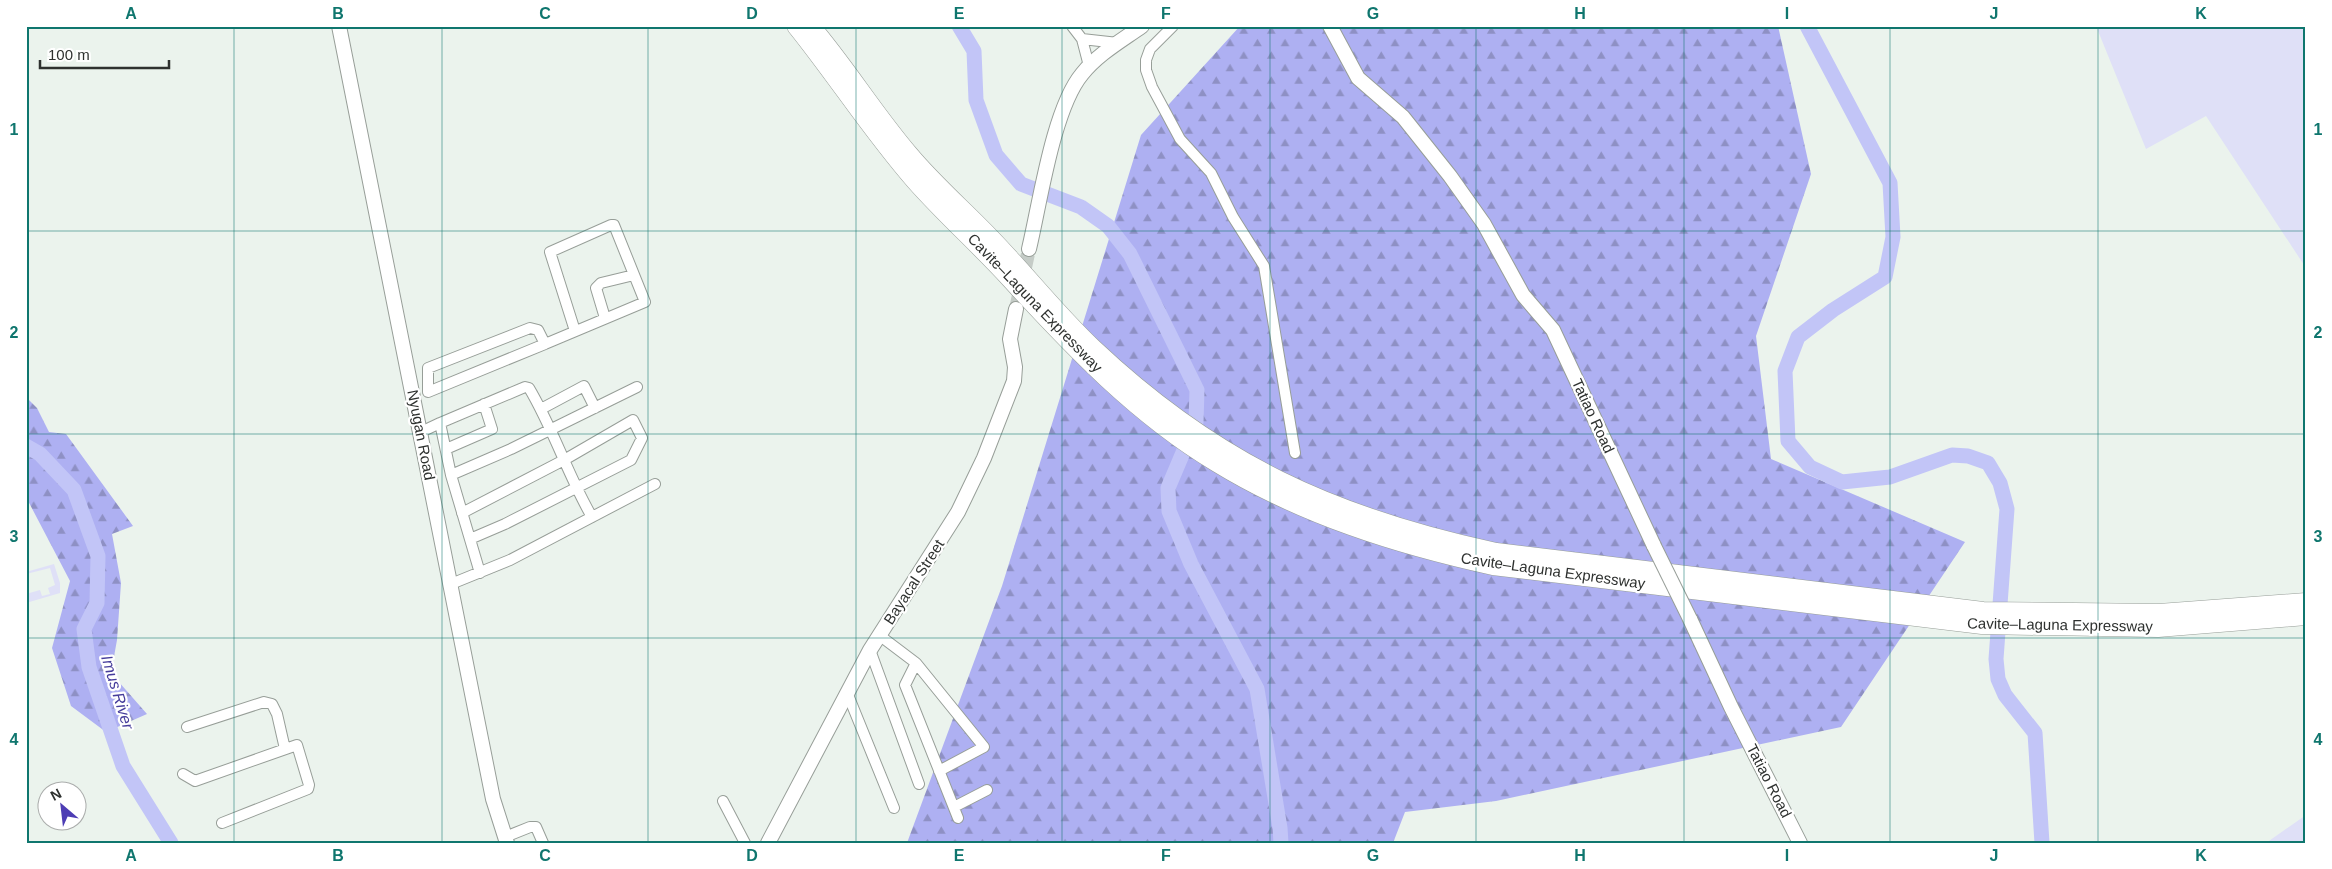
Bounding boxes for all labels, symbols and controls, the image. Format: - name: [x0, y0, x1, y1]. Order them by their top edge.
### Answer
- text: A: [125, 5, 137, 22]
- text: B: [332, 5, 344, 22]
- text: C: [539, 5, 551, 22]
- text: D: [746, 5, 758, 22]
- text: E: [954, 5, 965, 22]
- text: F: [1161, 5, 1171, 22]
- text: G: [1367, 5, 1379, 22]
- text: H: [1574, 5, 1586, 22]
- text: I: [1785, 5, 1789, 22]
- text: J: [1990, 5, 1998, 22]
- text: K: [2195, 5, 2207, 22]
- scale bar: [40, 38, 169, 70]
- text: 100 m: [48, 46, 90, 63]
- text: 1: [10, 121, 19, 138]
- text: 1: [2314, 121, 2323, 138]
- street label: Cavite–Laguna Expressway: [965, 230, 1106, 376]
- text: 2: [10, 324, 19, 341]
- text: 2: [2314, 324, 2323, 341]
- street label: Tatiao Road: [1569, 376, 1618, 456]
- street label: Nyugan Road: [404, 388, 439, 482]
- text: 3: [10, 528, 19, 545]
- text: 3: [2314, 528, 2323, 545]
- street label: Bayacal Street: [880, 535, 948, 627]
- street label: Cavite–Laguna Expressway: [1460, 549, 1647, 592]
- street label: Cavite–Laguna Expressway: [1967, 614, 2154, 635]
- water label: Imus River: [98, 653, 137, 732]
- text: 4: [10, 731, 19, 748]
- text: 4: [2314, 731, 2323, 748]
- street label: Tatiao Road: [1744, 741, 1795, 820]
- north arrow: [38, 782, 88, 832]
- text: N: [48, 785, 64, 804]
- text: A: [125, 847, 137, 864]
- text: B: [332, 847, 344, 864]
- text: C: [539, 847, 551, 864]
- text: D: [746, 847, 758, 864]
- text: E: [954, 847, 965, 864]
- text: F: [1161, 847, 1171, 864]
- text: G: [1367, 847, 1379, 864]
- text: H: [1574, 847, 1586, 864]
- text: I: [1785, 847, 1789, 864]
- text: J: [1990, 847, 1998, 864]
- text: K: [2195, 847, 2207, 864]

